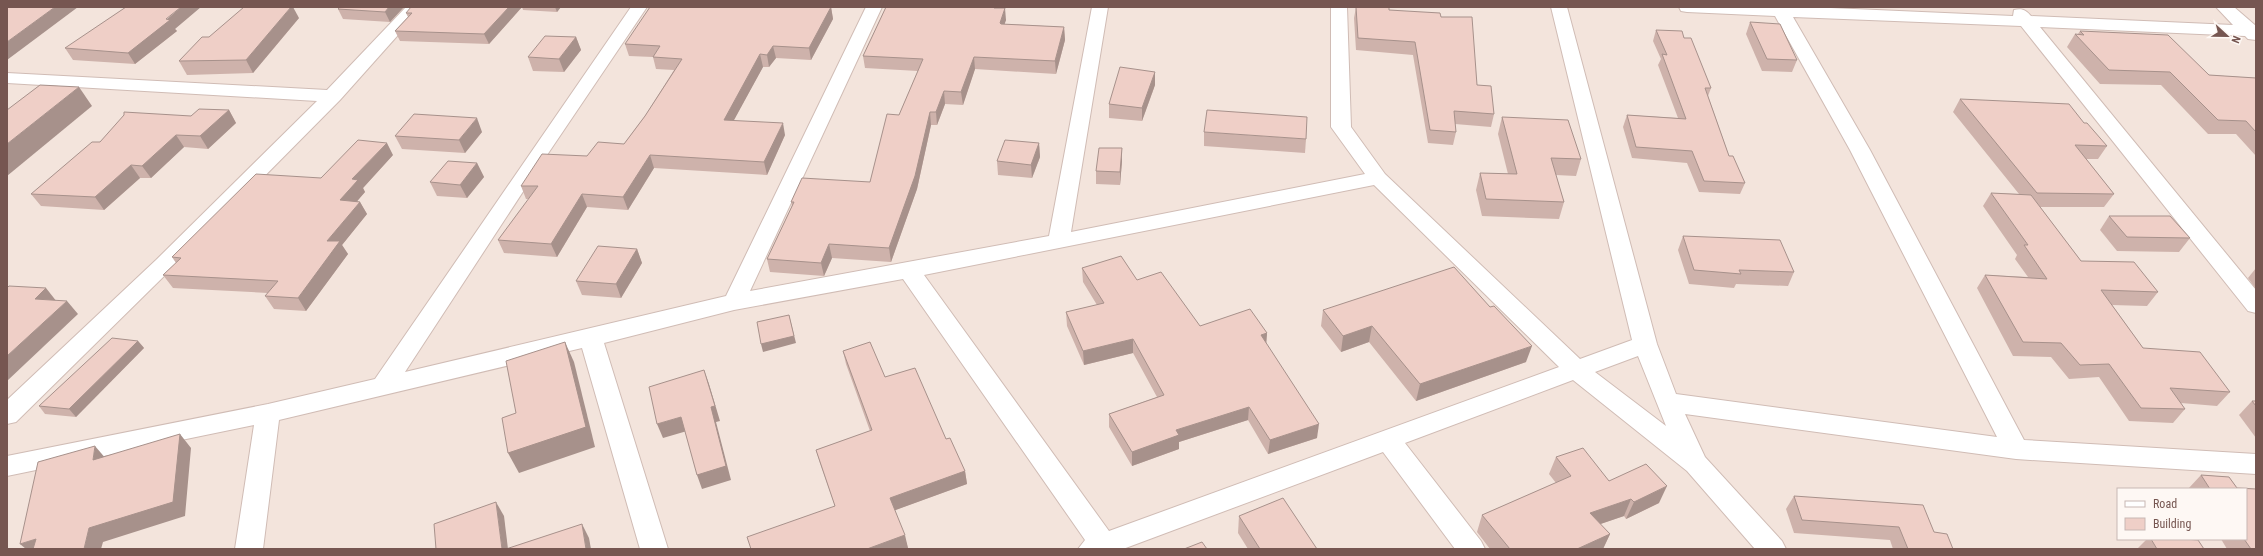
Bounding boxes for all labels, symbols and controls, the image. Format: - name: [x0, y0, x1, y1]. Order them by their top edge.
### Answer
- north arrow: [2207, 16, 2247, 56]
- text: N: [2228, 34, 2243, 45]
- legend: [2117, 488, 2247, 540]
- text: Road: [2153, 497, 2177, 511]
- text: Building: [2153, 517, 2191, 531]

